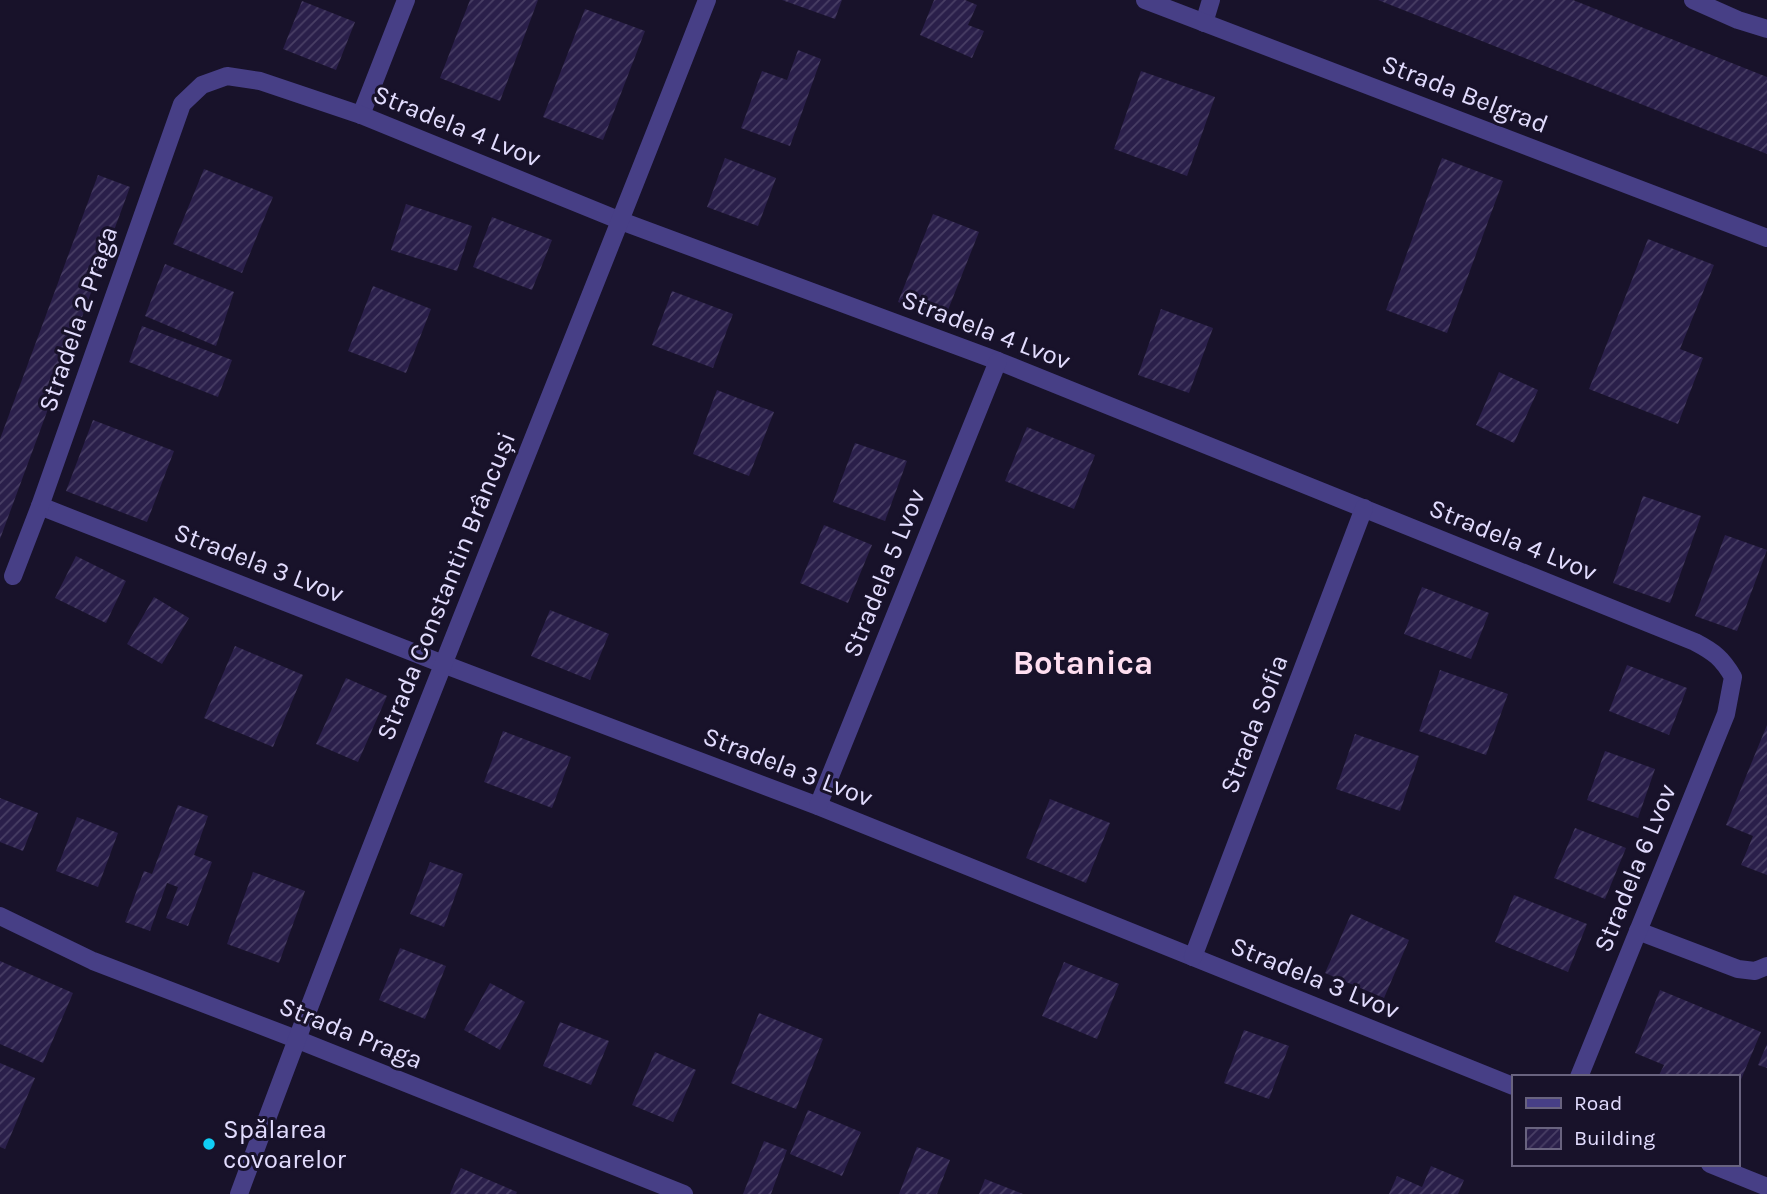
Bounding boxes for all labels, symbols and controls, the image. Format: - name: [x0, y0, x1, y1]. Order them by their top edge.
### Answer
- street label: Strada Belgrad: [1377, 48, 1553, 140]
- street label: Stradela 4 Lvov: [369, 78, 545, 174]
- street label: Stradela 2 Praga: [32, 222, 124, 416]
- street label: Stradela 4 Lvov: [897, 284, 1075, 376]
- street label: Strada Constantin Brâncuși: [370, 427, 522, 745]
- street label: Stradela 5 Lvov: [836, 484, 932, 662]
- street label: Stradela 4 Lvov: [1425, 492, 1601, 588]
- street label: Stradela 3 Lvov: [170, 516, 348, 610]
- district label: Botanica: [1013, 644, 1153, 682]
- street label: Strada Sofia: [1213, 650, 1295, 798]
- street label: Stradela 3 Lvov: [699, 720, 877, 814]
- street label: Stradela 6 Lvov: [1587, 779, 1683, 957]
- street label: Stradela 3 Lvov: [1226, 930, 1404, 1026]
- street label: Strada Praga: [275, 990, 427, 1076]
- legend: [1512, 1075, 1739, 1166]
- text: Road: [1574, 1091, 1622, 1115]
- place label: Spălarea covoarelor: [223, 1114, 346, 1175]
- text: Building: [1574, 1126, 1655, 1150]
- marker: Spălarea covoarelor: [201, 1136, 217, 1152]

